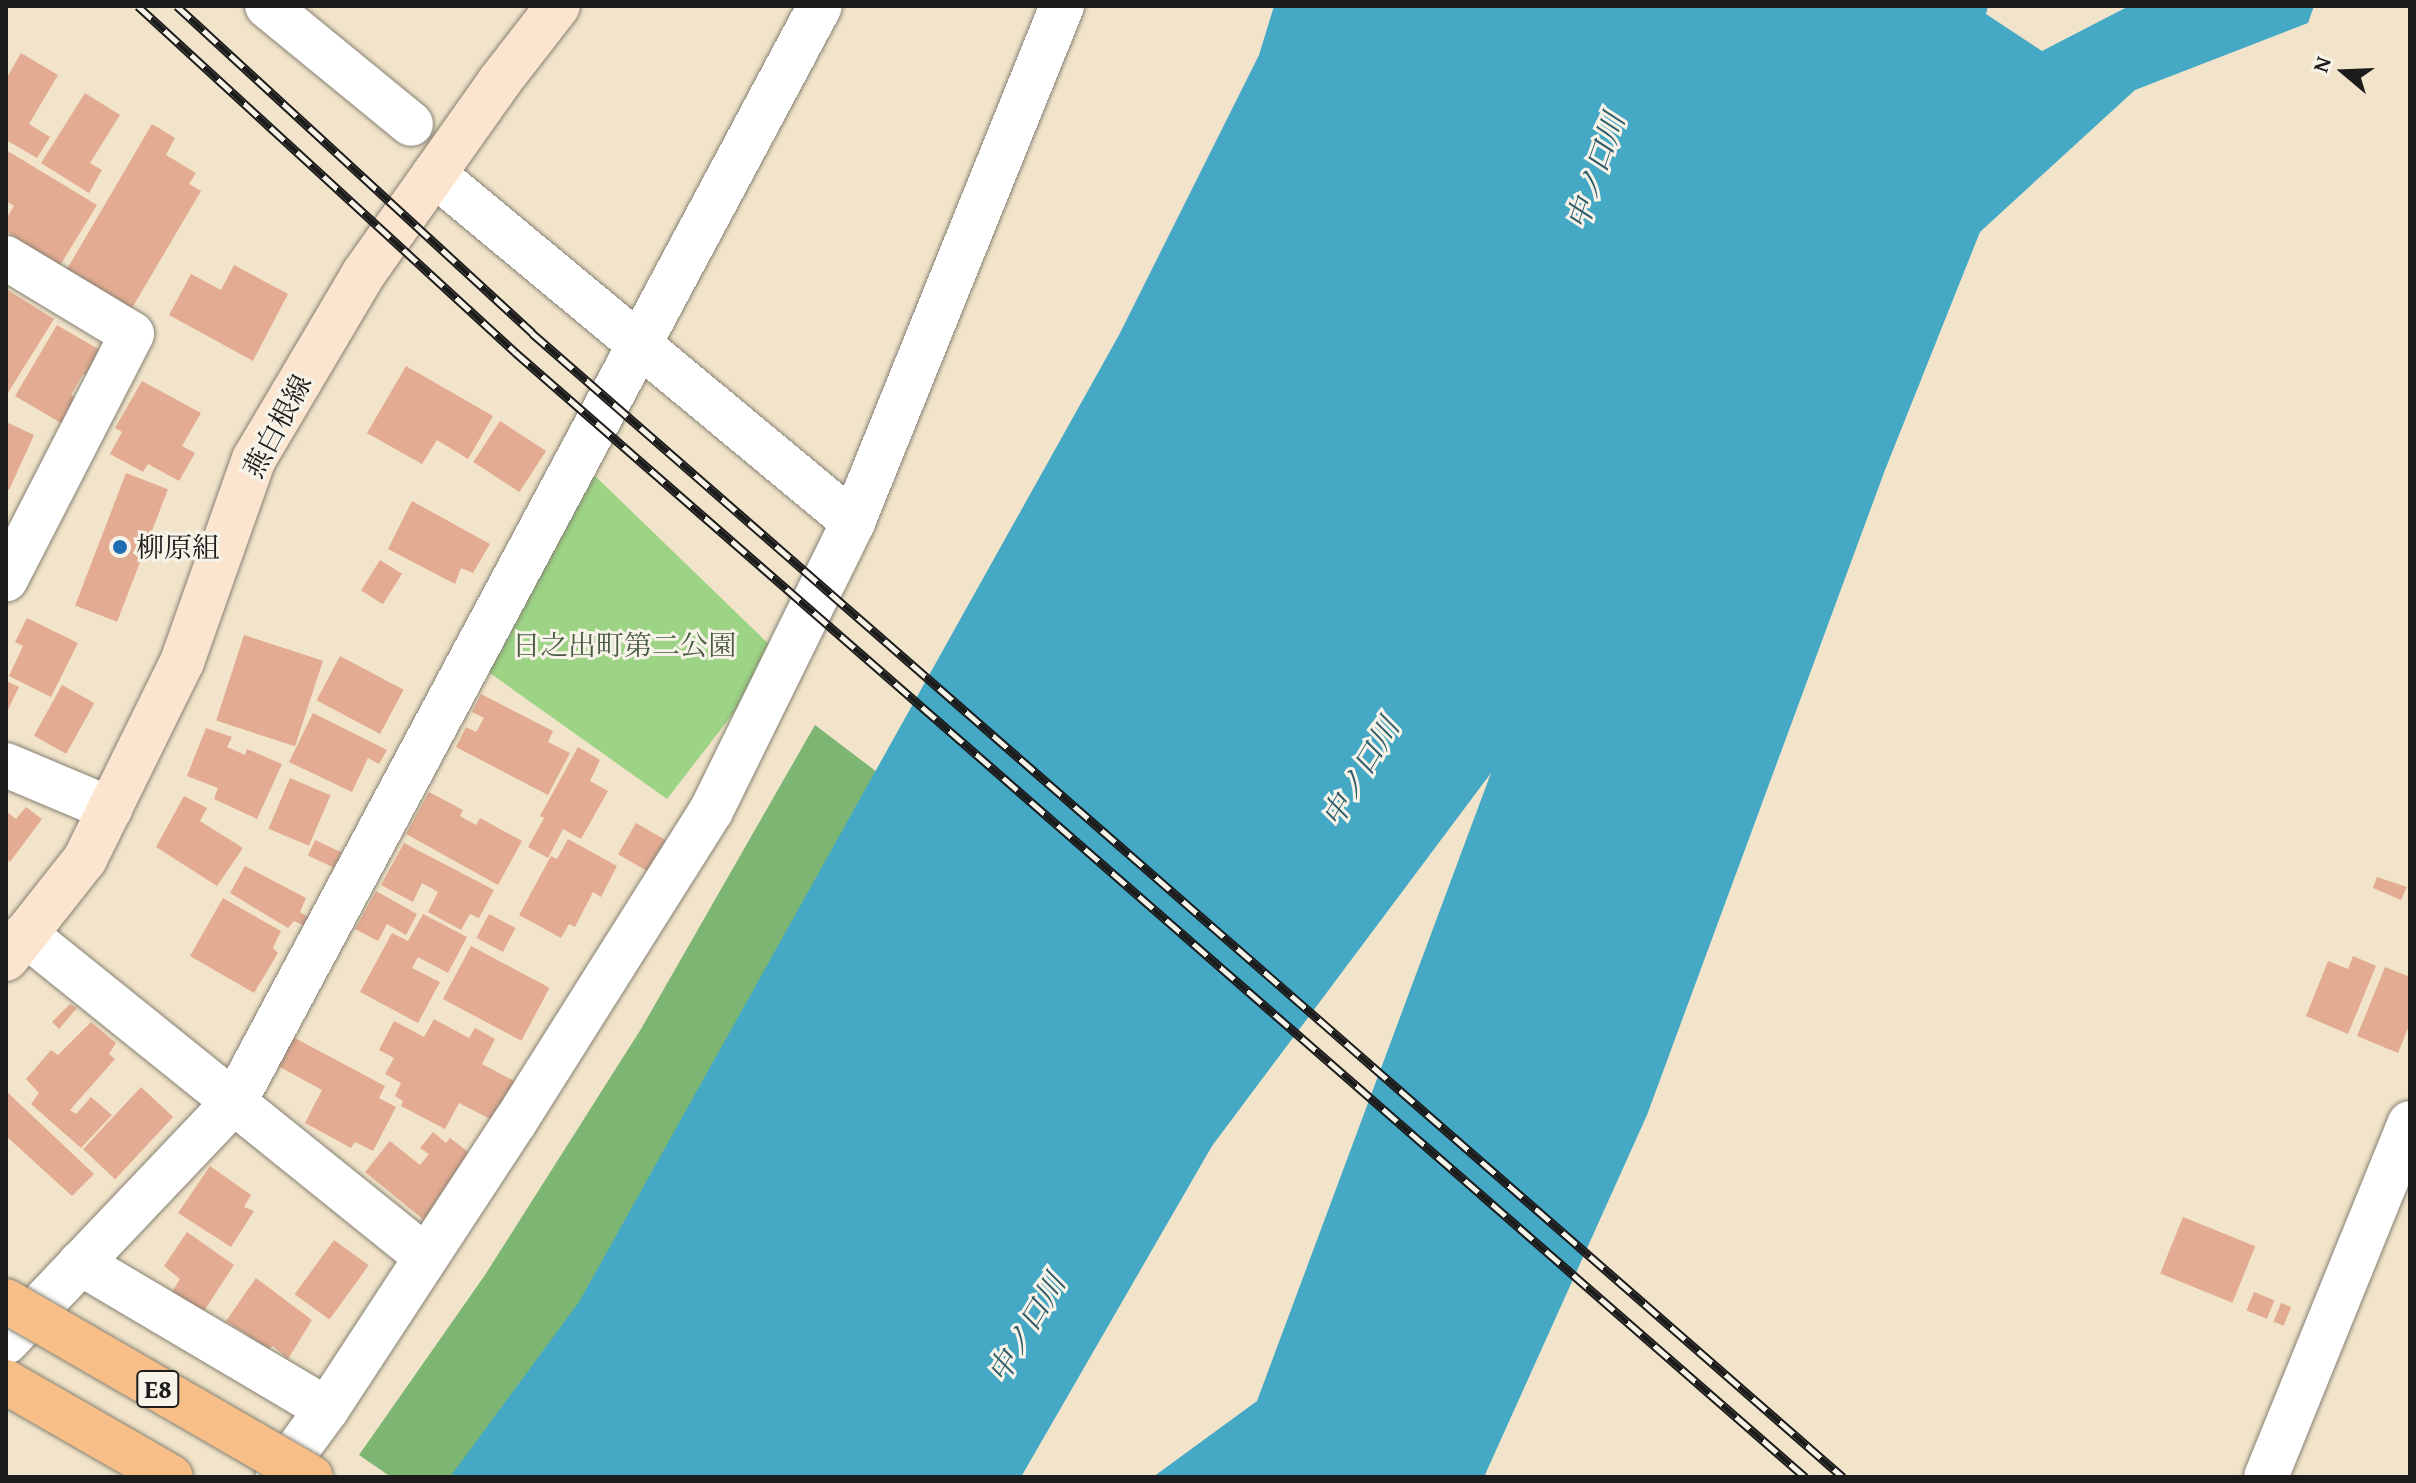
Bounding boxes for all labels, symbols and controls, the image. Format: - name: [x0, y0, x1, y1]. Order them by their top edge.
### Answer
- north arrow: [2304, 32, 2384, 112]
- text: N: [2304, 52, 2339, 76]
- water label: 中ノ口川: [1558, 108, 1632, 234]
- street label: 燕白根線: [236, 369, 318, 483]
- place label: 柳原組: [136, 530, 220, 564]
- marker: 柳原組: [111, 538, 129, 556]
- park label: 日之出町第二公園: [512, 628, 736, 662]
- water label: 中ノ口川: [1314, 711, 1406, 833]
- water label: 中ノ口川: [980, 1267, 1072, 1389]
- road number: E8: [136, 1367, 180, 1411]

